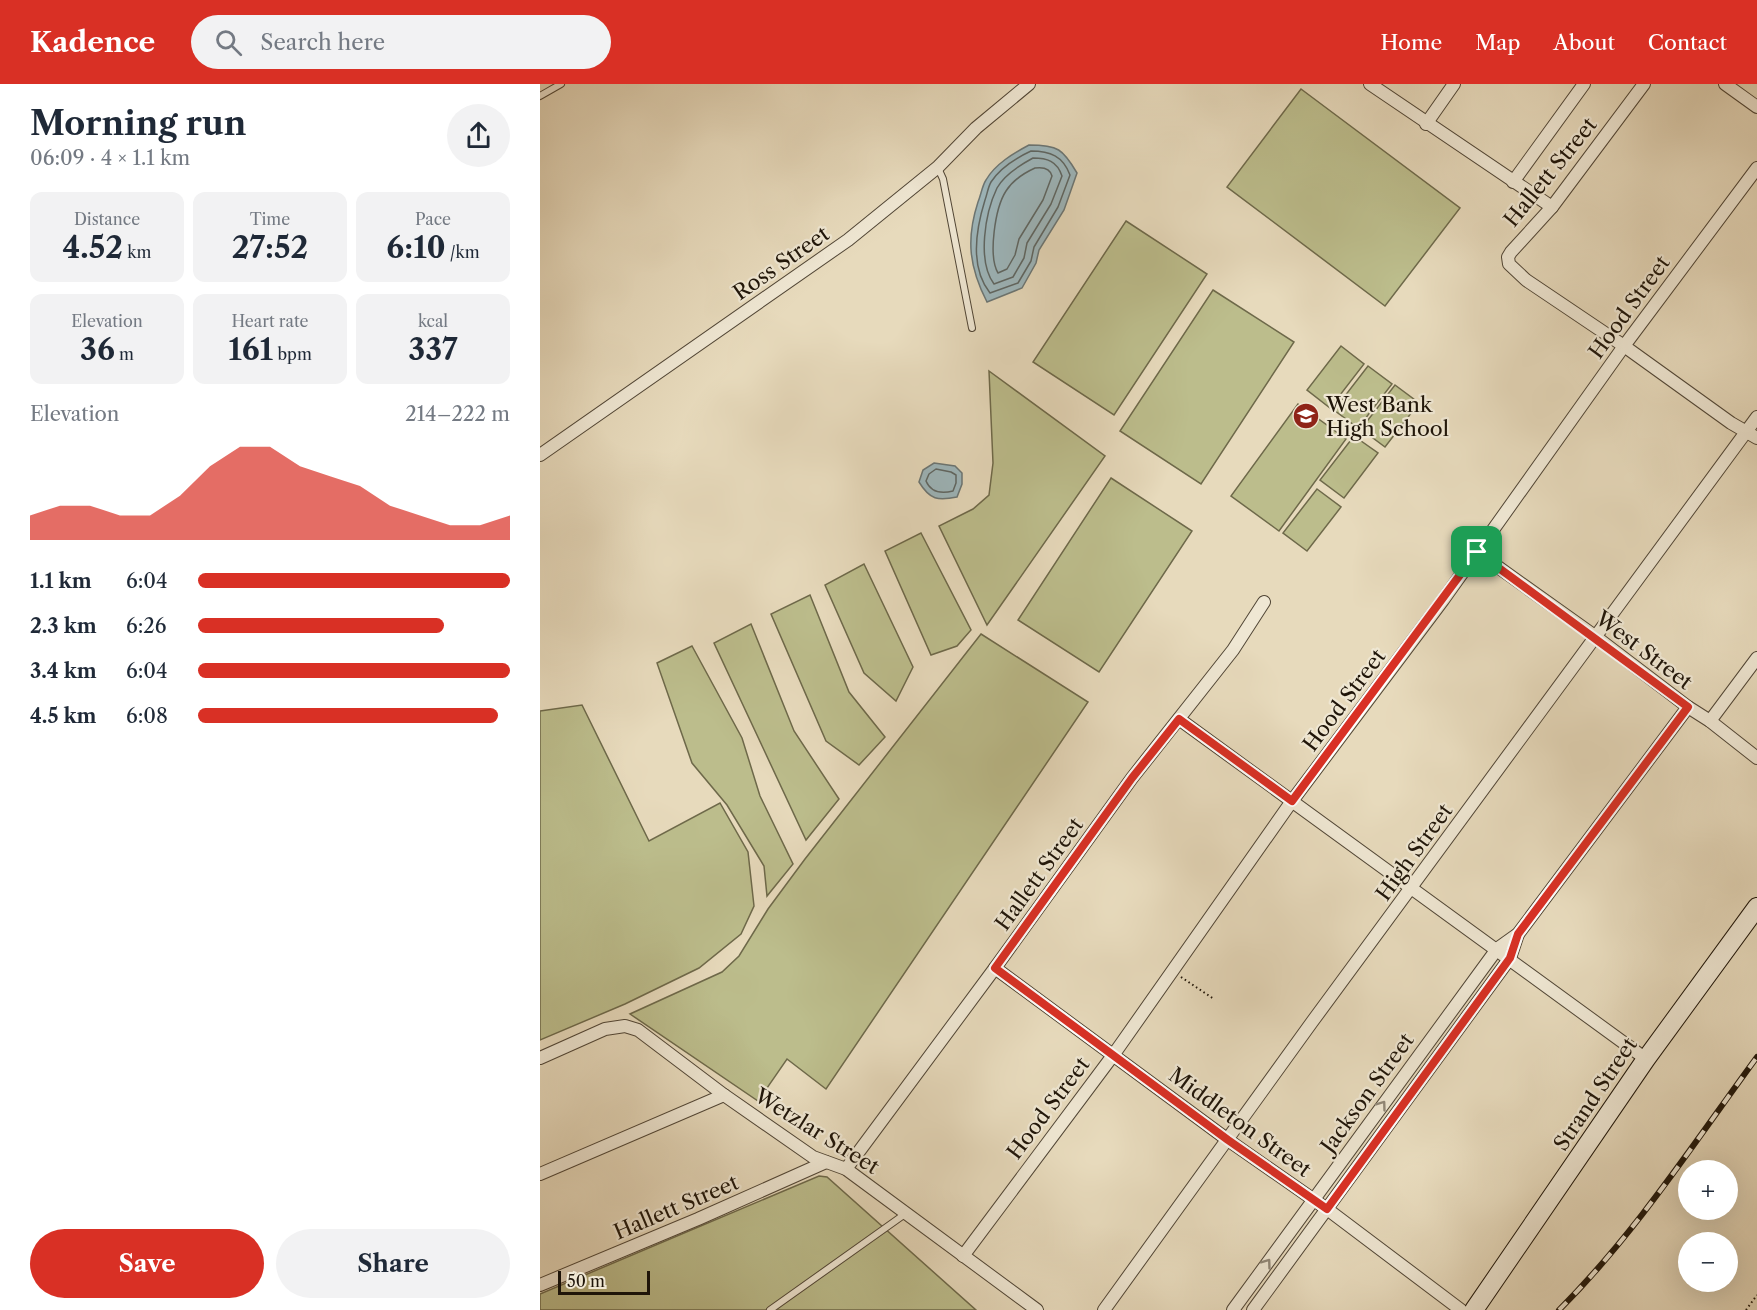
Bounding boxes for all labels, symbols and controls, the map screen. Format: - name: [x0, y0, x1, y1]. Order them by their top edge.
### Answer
- search box: [191, 15, 611, 69]
- text: Kadence: [30, 25, 155, 59]
- icon: search: [212, 26, 245, 59]
- text: Search here: [260, 29, 385, 56]
- text: Home: [1381, 30, 1442, 55]
- text: Map: [1475, 30, 1520, 55]
- text: About: [1553, 30, 1615, 55]
- text: Contact: [1648, 30, 1727, 55]
- text: Morning run: [30, 103, 246, 144]
- button: share: [447, 104, 510, 167]
- street label: Hallett Street: [1498, 112, 1602, 232]
- text: 06:09 · 4 × 1.1 km: [30, 146, 190, 170]
- text: Distance: [74, 209, 140, 229]
- text: Time: [250, 209, 290, 229]
- text: Pace: [415, 209, 451, 229]
- street label: Ross Street: [728, 220, 834, 305]
- text: 4.52: [63, 229, 123, 266]
- text: 27:52: [232, 229, 308, 266]
- text: 6:10: [386, 229, 446, 266]
- text: km: [123, 242, 151, 262]
- text: /km: [446, 242, 480, 262]
- street label: Hood Street: [1583, 250, 1675, 363]
- text: Elevation: [71, 311, 143, 331]
- text: Heart rate: [231, 311, 309, 331]
- text: kcal: [418, 311, 448, 331]
- text: 36: [80, 331, 115, 368]
- text: 161: [228, 331, 273, 368]
- text: 337: [408, 331, 458, 368]
- text: m: [115, 344, 134, 364]
- text: bpm: [273, 344, 312, 364]
- place label: West Bank High School: [1325, 392, 1449, 441]
- school or university icon: West Bank High School: [1291, 401, 1321, 431]
- text: Elevation: [30, 402, 119, 426]
- text: 214–222 m: [405, 402, 510, 426]
- pin: [1451, 526, 1502, 577]
- icon: arrive: [1460, 535, 1493, 568]
- text: 1.1 km: [30, 569, 92, 593]
- text: 6:04: [126, 569, 168, 593]
- street label: West Street: [1590, 605, 1698, 695]
- text: 2.3 km: [30, 614, 97, 638]
- text: 6:26: [126, 614, 167, 638]
- street label: Hood Street: [1298, 644, 1391, 756]
- text: 3.4 km: [30, 659, 97, 683]
- text: 6:04: [126, 659, 168, 683]
- text: 4.5 km: [30, 704, 97, 728]
- text: 6:08: [126, 704, 168, 728]
- street label: High Street: [1370, 798, 1458, 905]
- street label: Hallett Street: [990, 812, 1089, 935]
- street label: Jackson Street: [1313, 1028, 1419, 1160]
- street label: Strand Street: [1548, 1032, 1642, 1155]
- street label: Hood Street: [1002, 1052, 1095, 1164]
- street label: Middleton Street: [1164, 1062, 1316, 1182]
- street label: Wetzlar Street: [749, 1082, 884, 1180]
- one-way arrow: [1375, 1101, 1386, 1112]
- map controls: [1678, 1160, 1738, 1292]
- button: +: [1678, 1160, 1738, 1220]
- street label: Hallett Street: [610, 1169, 743, 1245]
- button: Save: [30, 1229, 264, 1298]
- button: Share: [276, 1229, 510, 1298]
- button: −: [1678, 1232, 1738, 1292]
- one-way arrow: [1260, 1258, 1271, 1269]
- scale bar: [558, 1268, 650, 1296]
- text: 50 m: [567, 1271, 605, 1291]

